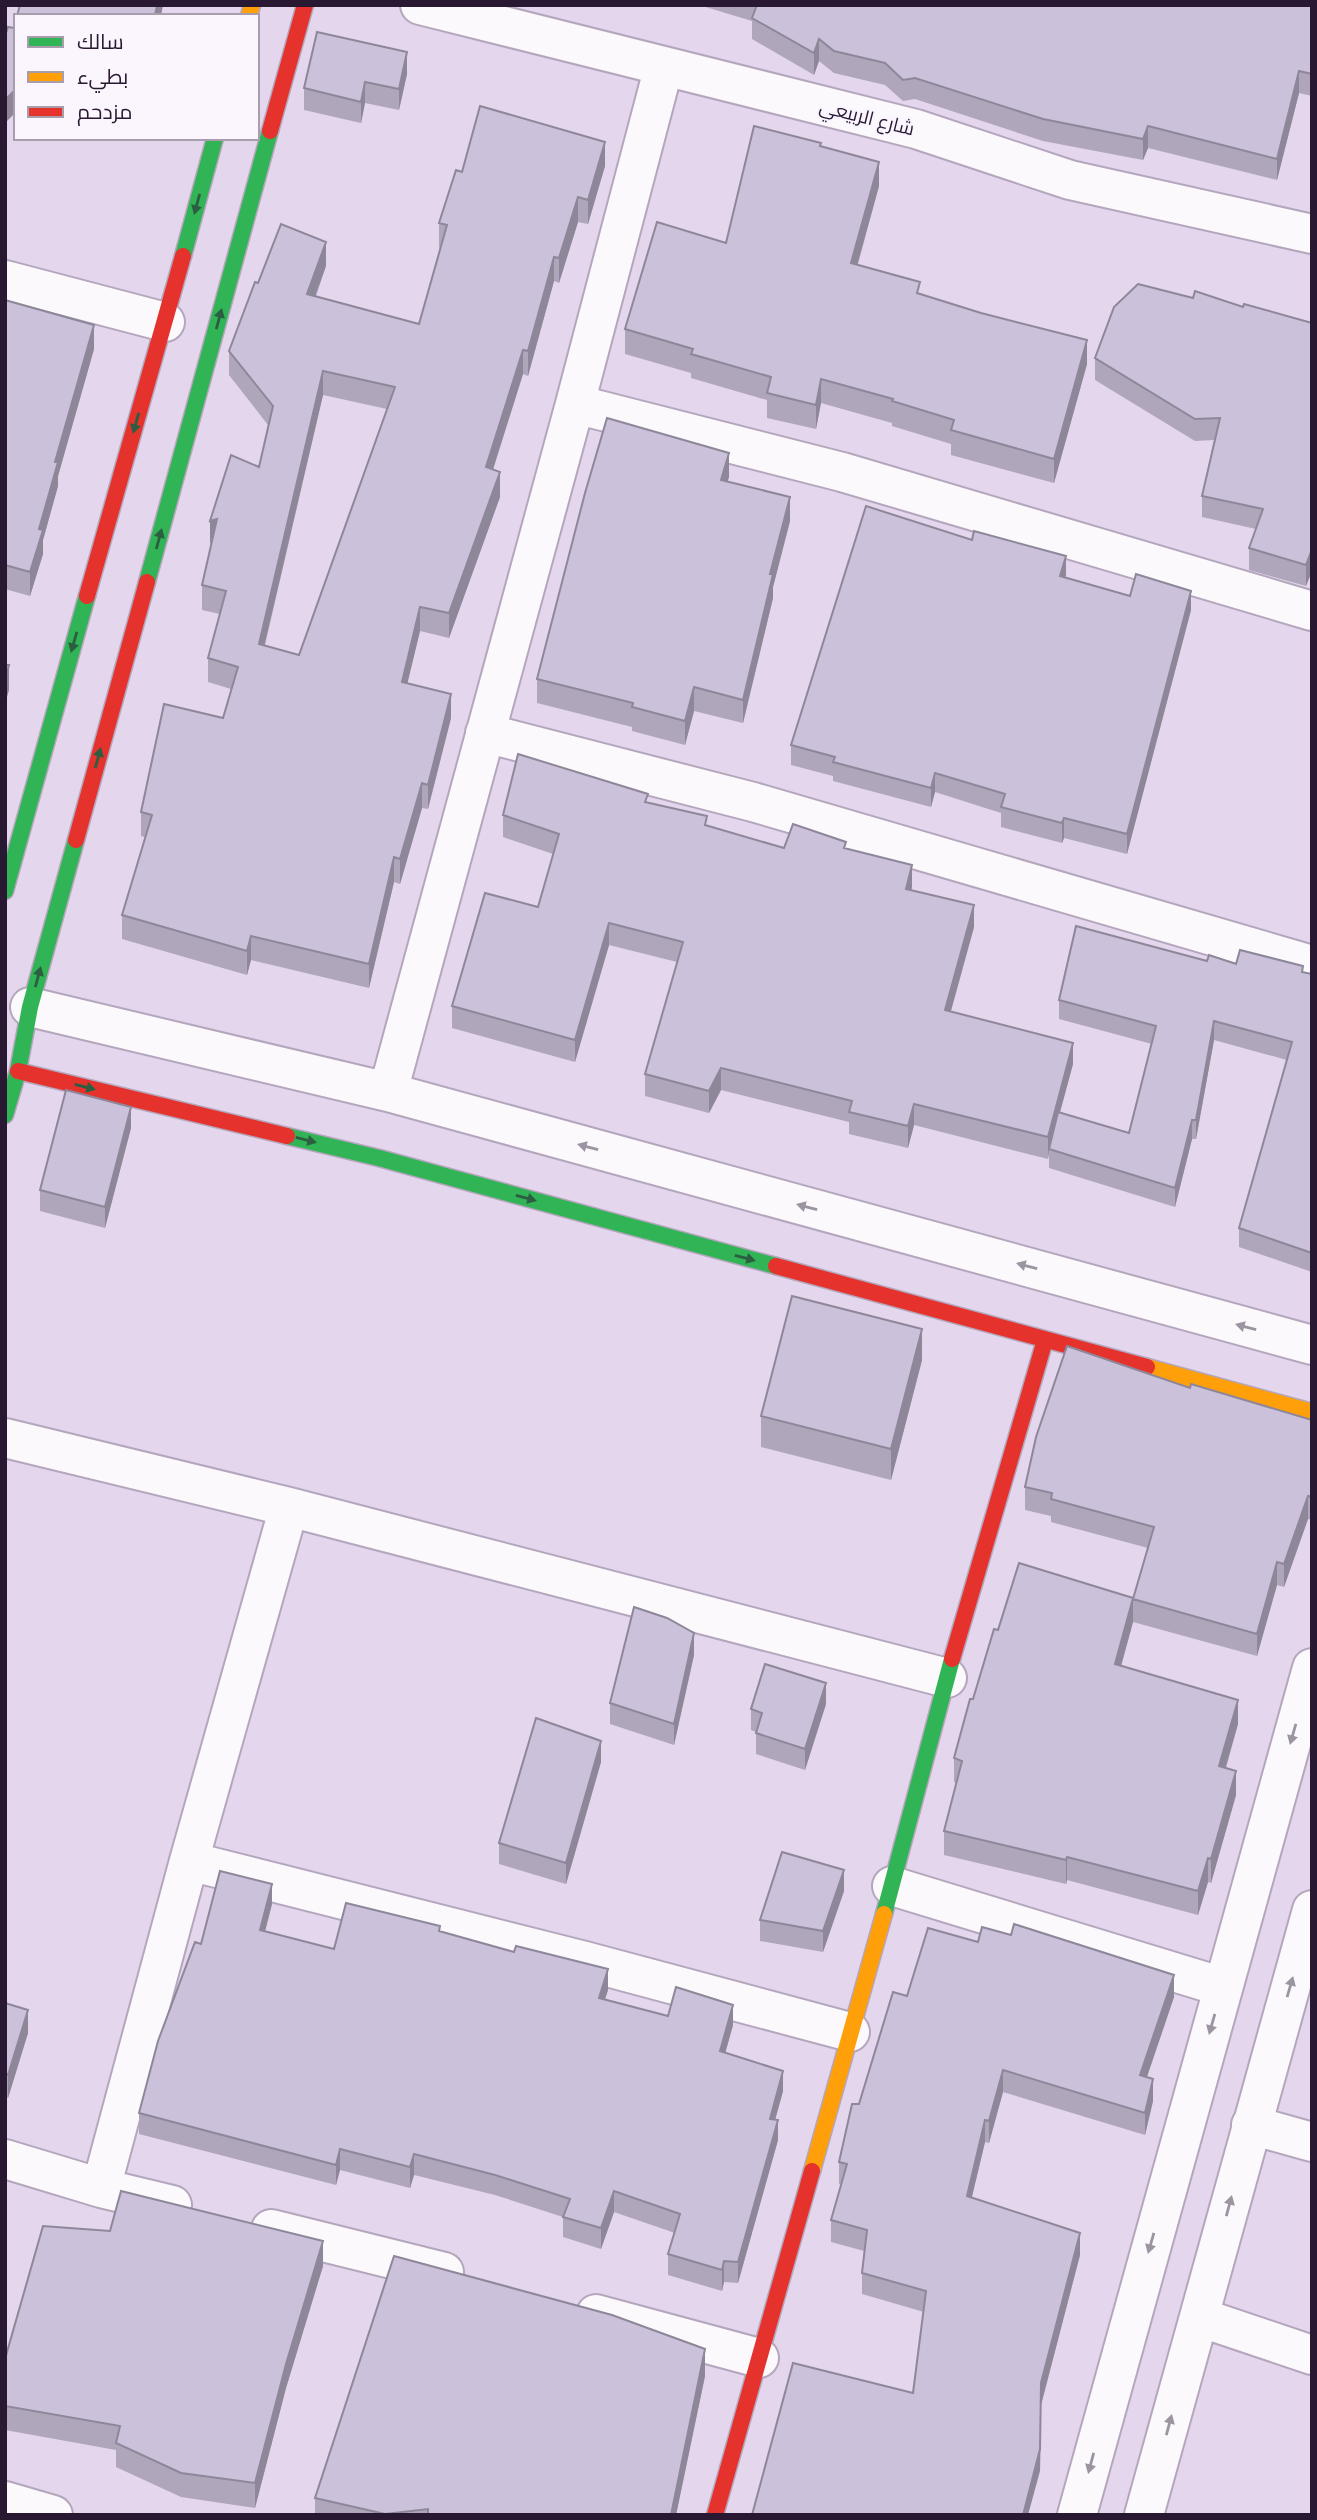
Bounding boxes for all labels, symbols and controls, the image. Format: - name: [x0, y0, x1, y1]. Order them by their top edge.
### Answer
- legend: [14, 14, 259, 140]
- text: سالك: [77, 28, 124, 53]
- text: بطيء: [77, 63, 128, 93]
- street label: شارع الربيعي: [816, 94, 917, 143]
- text: مزدحم: [77, 98, 132, 126]
- one-way arrow: [191, 193, 202, 215]
- one-way arrow: [214, 308, 225, 330]
- one-way arrow: [131, 413, 141, 434]
- one-way arrow: [154, 528, 164, 549]
- one-way arrow: [68, 632, 78, 653]
- one-way arrow: [93, 747, 104, 769]
- one-way arrow: [33, 966, 43, 987]
- one-way arrow: [74, 1082, 96, 1093]
- one-way arrow: [295, 1135, 317, 1146]
- one-way arrow: [577, 1141, 598, 1151]
- one-way arrow: [515, 1193, 537, 1204]
- one-way arrow: [796, 1201, 817, 1211]
- one-way arrow: [734, 1253, 756, 1264]
- one-way arrow: [1016, 1261, 1037, 1271]
- one-way arrow: [1235, 1321, 1256, 1331]
- one-way arrow: [1288, 1724, 1298, 1745]
- one-way arrow: [1286, 1976, 1296, 1997]
- one-way arrow: [1207, 2014, 1217, 2035]
- one-way arrow: [1224, 2195, 1235, 2217]
- one-way arrow: [1146, 2233, 1156, 2254]
- one-way arrow: [1164, 2414, 1174, 2435]
- one-way arrow: [1085, 2452, 1096, 2474]

